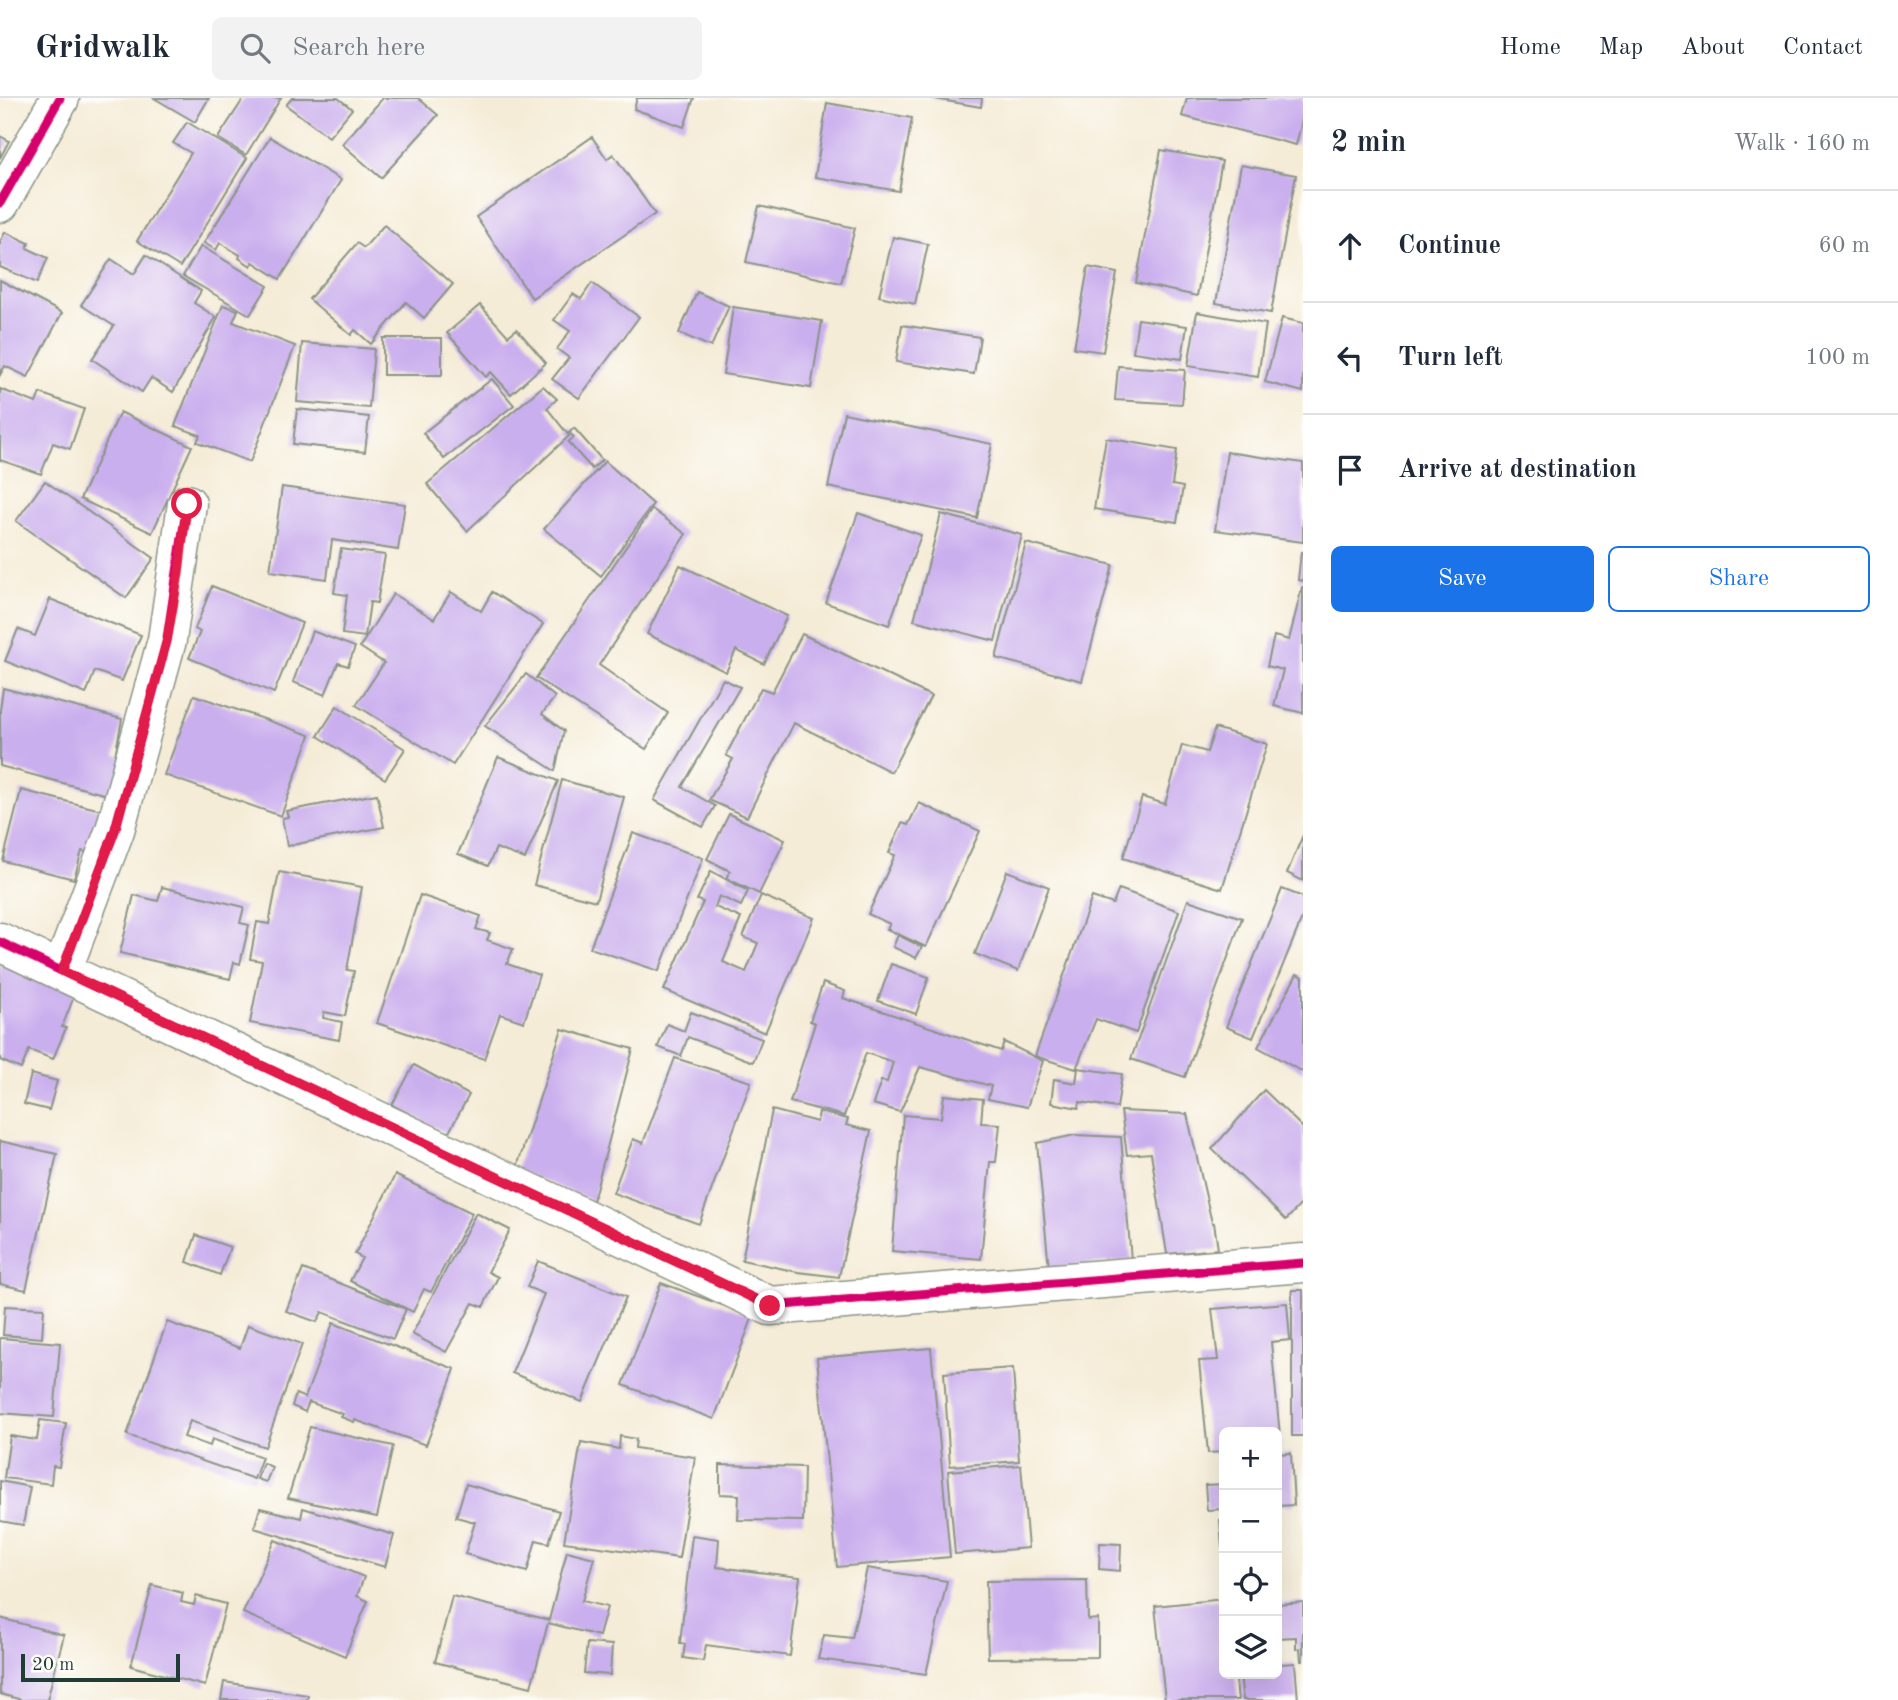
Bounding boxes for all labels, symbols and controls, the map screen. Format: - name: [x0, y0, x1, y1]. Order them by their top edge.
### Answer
- search box: [212, 17, 702, 80]
- icon: search: [236, 29, 274, 67]
- text: Gridwalk: [35, 32, 170, 65]
- text: Search here: [292, 35, 425, 61]
- text: Home: [1500, 36, 1561, 60]
- text: Map: [1599, 36, 1643, 60]
- text: About: [1681, 36, 1745, 60]
- text: Contact: [1783, 36, 1863, 60]
- text: 2 min: [1331, 128, 1406, 158]
- text: Walk · 160 m: [1734, 132, 1870, 155]
- icon: ahead: [1331, 227, 1369, 265]
- text: Continue: [1398, 233, 1501, 259]
- text: 60 m: [1819, 234, 1870, 257]
- icon: left: [1331, 339, 1369, 377]
- text: Turn left: [1398, 345, 1503, 371]
- text: 100 m: [1805, 346, 1870, 369]
- icon: arrive: [1331, 451, 1369, 489]
- text: Arrive at destination: [1398, 457, 1637, 483]
- route start: [171, 488, 202, 519]
- button: Save: [1331, 546, 1594, 612]
- button: Share: [1608, 546, 1870, 612]
- route end: [754, 1290, 785, 1321]
- map controls: [1219, 1427, 1282, 1679]
- button: +: [1219, 1427, 1282, 1490]
- button: −: [1219, 1490, 1282, 1553]
- button: locate: [1219, 1553, 1282, 1616]
- button: layers: [1219, 1616, 1282, 1679]
- scale bar: [21, 1651, 180, 1683]
- text: 20 m: [32, 1656, 74, 1675]

